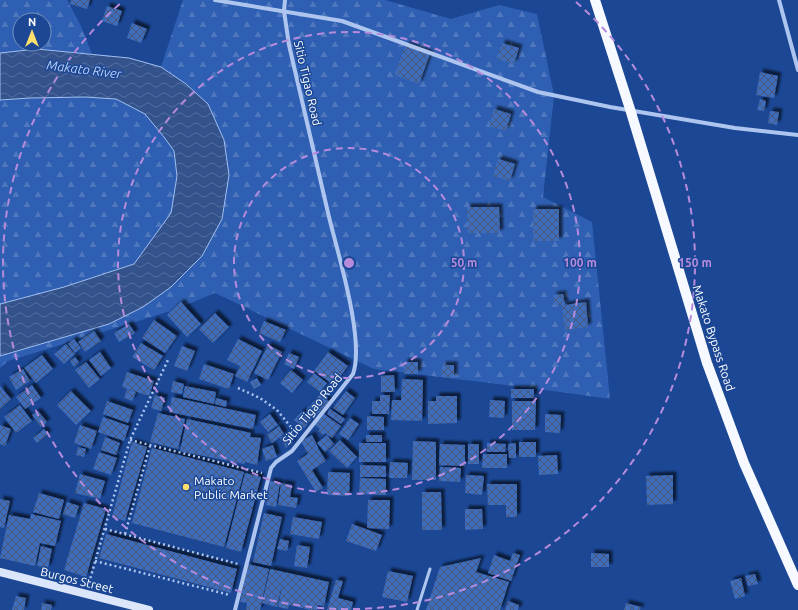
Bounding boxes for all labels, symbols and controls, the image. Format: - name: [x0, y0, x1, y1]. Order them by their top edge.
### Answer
- north arrow: [12, 12, 52, 52]
- text: N: [28, 16, 36, 28]
- street label: Sitio Tigao Road: [292, 39, 324, 127]
- water label: Makato River: [46, 57, 123, 81]
- centre of rings: [342, 256, 356, 270]
- text: 50 m: [451, 256, 477, 269]
- text: 100 m: [563, 256, 597, 269]
- text: 150 m: [678, 256, 712, 269]
- street label: Makato Bypass Road: [691, 283, 737, 393]
- street label: Sitio Tigao Road: [280, 371, 344, 447]
- place label: Makato Public Market: [194, 474, 268, 501]
- marker: Makato Public Market: [181, 482, 191, 492]
- street label: Burgos Street: [39, 565, 115, 595]

